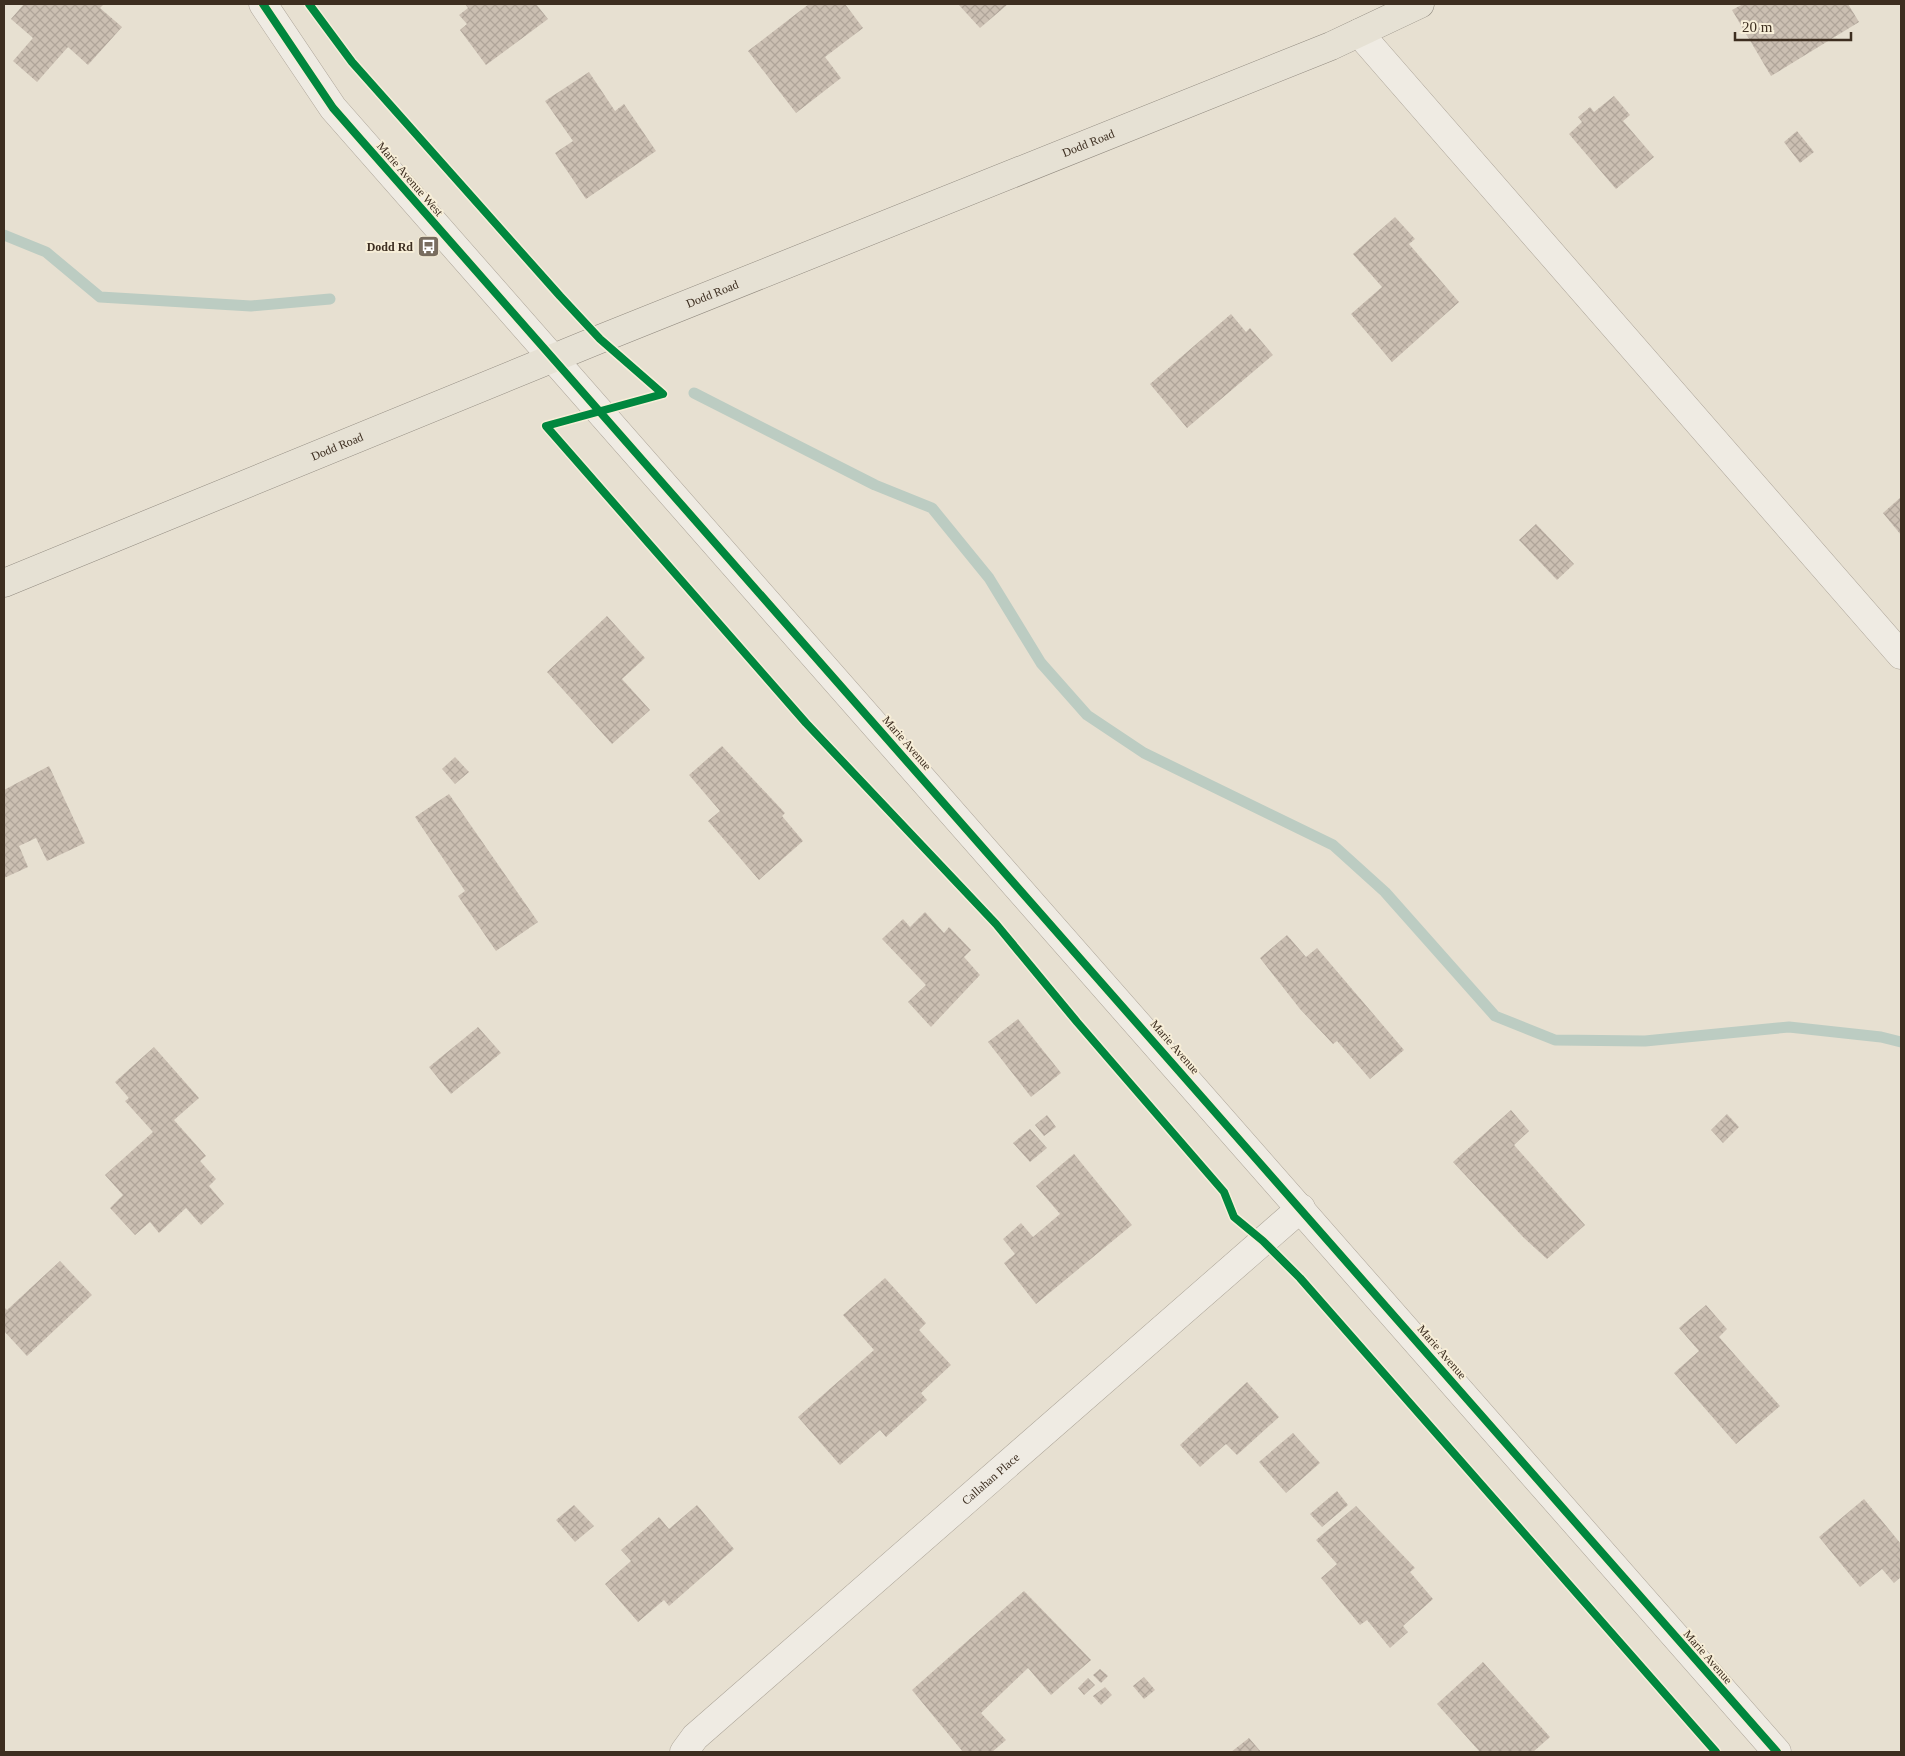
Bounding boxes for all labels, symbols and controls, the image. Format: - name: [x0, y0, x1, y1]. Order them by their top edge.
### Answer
- scale bar: [1735, 10, 1851, 42]
- text: 20 m: [1742, 19, 1773, 35]
- street label: Dodd Road: [1060, 127, 1116, 160]
- street label: Marie Avenue West: [374, 139, 447, 220]
- bus stop icon: Dodd Rd: [417, 235, 441, 259]
- place label: Dodd Rd: [367, 240, 413, 254]
- street label: Dodd Road: [684, 277, 740, 311]
- street label: Dodd Road: [309, 430, 365, 464]
- street label: Marie Avenue: [880, 713, 934, 773]
- street label: Marie Avenue: [1148, 1017, 1202, 1077]
- street label: Marie Avenue: [1415, 1322, 1469, 1382]
- street label: Callahan Place: [959, 1450, 1022, 1508]
- street label: Marie Avenue: [1681, 1627, 1735, 1687]

